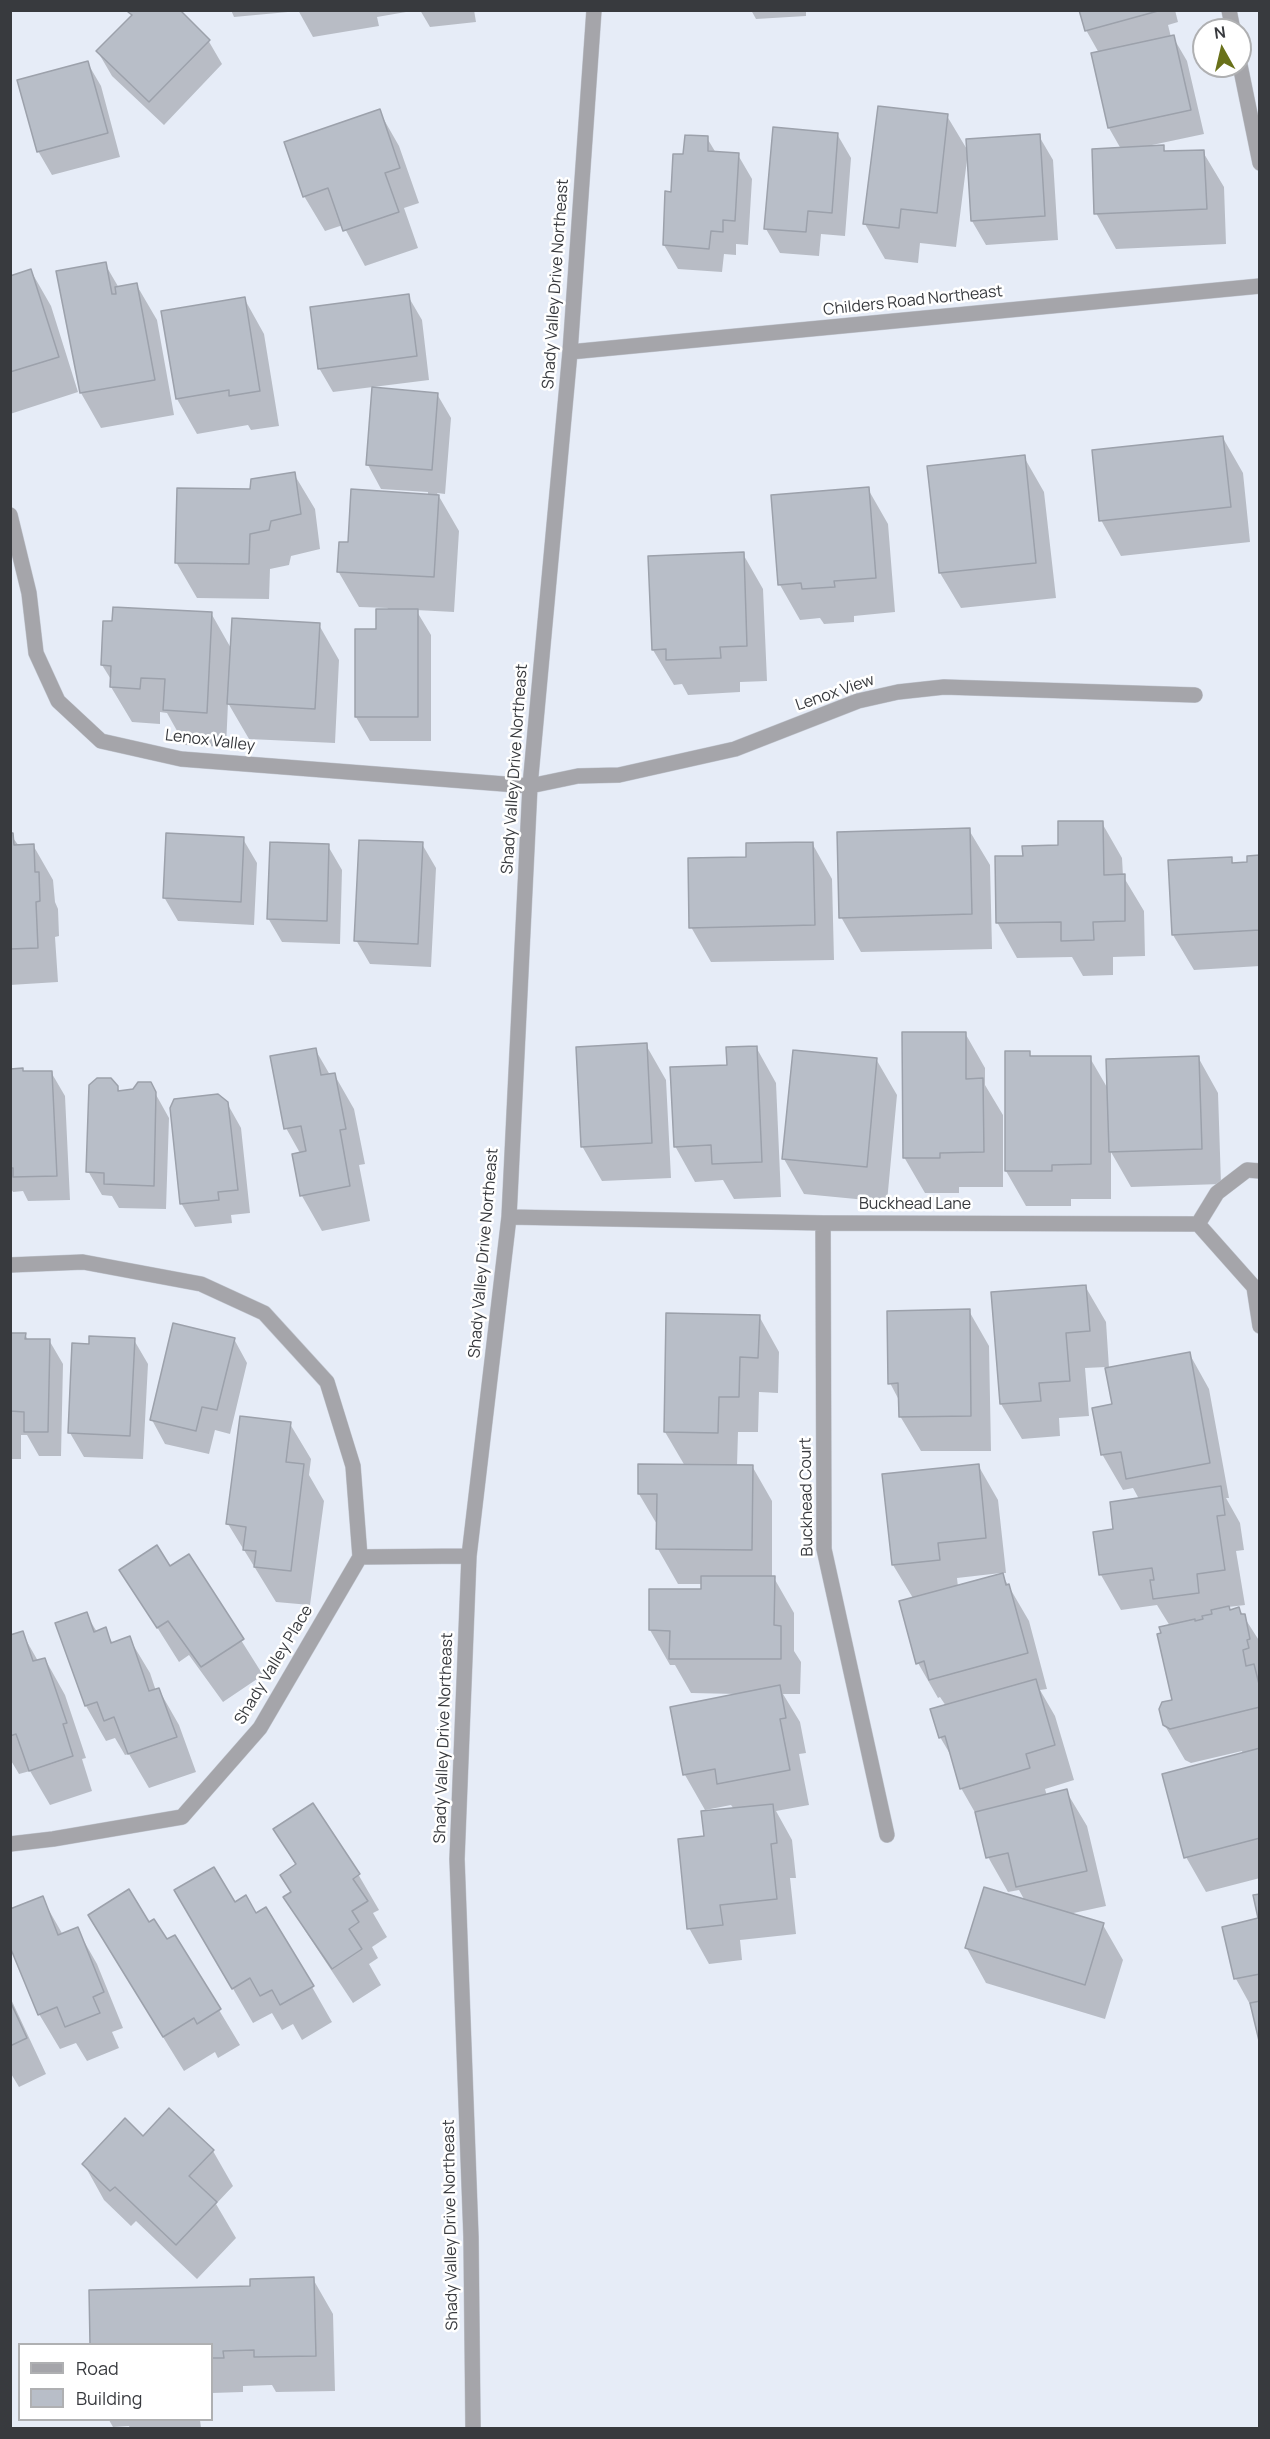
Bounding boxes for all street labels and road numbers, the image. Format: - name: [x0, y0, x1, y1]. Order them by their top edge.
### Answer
- street label: Shady Valley Drive Northeast: [539, 178, 573, 390]
- street label: Childers Road Northeast: [822, 282, 1004, 320]
- street label: Shady Valley Drive Northeast: [498, 663, 532, 875]
- street label: Lenox View: [793, 671, 877, 715]
- street label: Lenox Valley: [164, 726, 256, 756]
- street label: Shady Valley Drive Northeast: [465, 1147, 503, 1359]
- street label: Buckhead Lane: [859, 1195, 971, 1215]
- street label: Buckhead Court: [796, 1437, 818, 1557]
- street label: Shady Valley Place: [231, 1602, 317, 1728]
- street label: Shady Valley Drive Northeast: [431, 1632, 457, 1844]
- street label: Shady Valley Drive Northeast: [440, 2119, 462, 2331]

